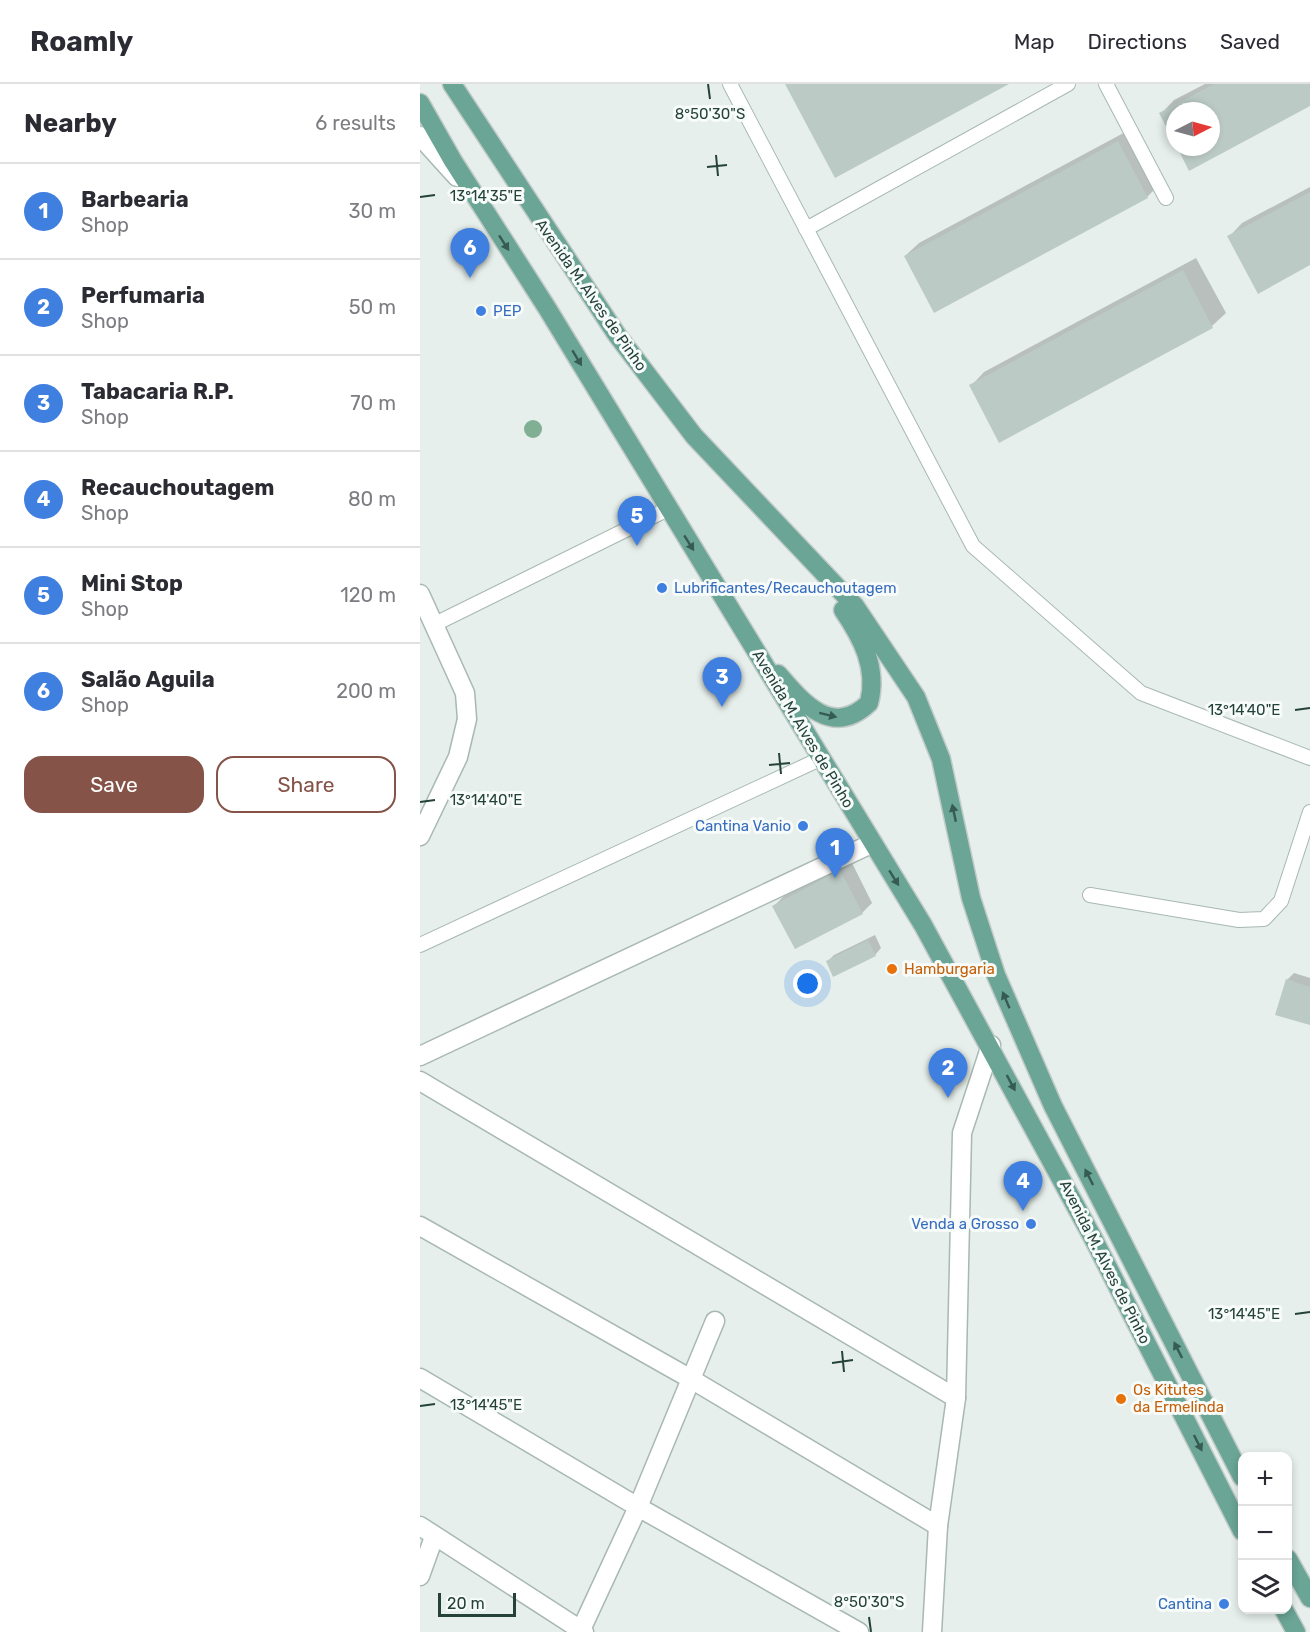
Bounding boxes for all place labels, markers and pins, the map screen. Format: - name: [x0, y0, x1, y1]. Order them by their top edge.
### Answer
- pin: 6: [451, 228, 490, 278]
- place label: PEP: [493, 302, 522, 320]
- marker: PEP: [474, 304, 488, 318]
- pin: 5: [618, 496, 656, 546]
- place label: Lubrificantes/Recauchoutagem: [674, 579, 896, 597]
- marker: Lubrificantes/Recauchoutagem: [655, 581, 669, 595]
- pin: 3: [702, 658, 742, 707]
- place label: Cantina Vanio: [695, 817, 791, 835]
- marker: Cantina Vanio: [796, 819, 810, 833]
- pin: 1: [816, 828, 854, 878]
- place label: Hamburgaria: [904, 960, 995, 978]
- marker: Hamburgaria: [885, 962, 899, 976]
- pin: 2: [928, 1048, 968, 1098]
- pin: 4: [1004, 1162, 1042, 1211]
- place label: Venda a Grosso: [911, 1215, 1019, 1233]
- marker: Venda a Grosso: [1024, 1217, 1038, 1231]
- place label: Os Kitutes da Ermelinda: [1133, 1381, 1224, 1416]
- marker: Os Kitutes da Ermelinda: [1114, 1392, 1128, 1406]
- place label: Cantina: [1158, 1595, 1212, 1613]
- marker: Cantina: [1217, 1597, 1231, 1611]

